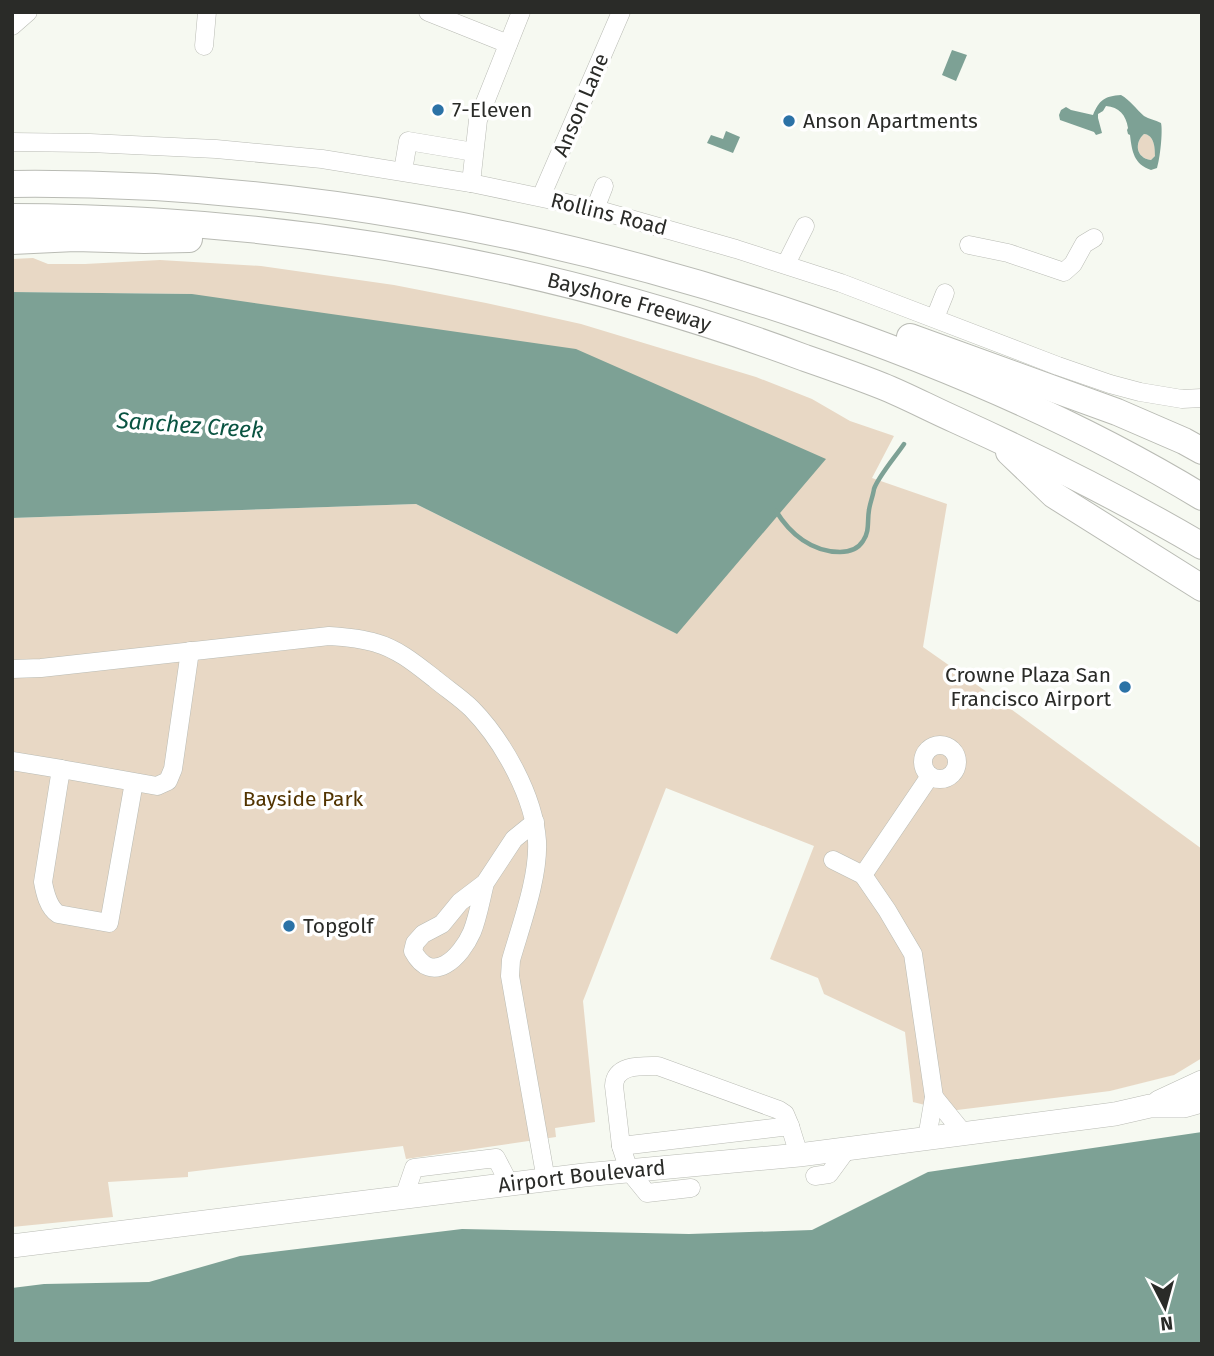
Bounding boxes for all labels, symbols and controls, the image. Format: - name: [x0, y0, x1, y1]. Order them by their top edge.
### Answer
- street label: Anson Lane: [548, 49, 614, 161]
- place label: 7-Eleven: [452, 97, 532, 123]
- marker: 7-Eleven: [430, 102, 446, 118]
- place label: Anson Apartments: [803, 108, 978, 134]
- marker: Anson Apartments: [781, 113, 797, 129]
- street label: Rollins Road: [548, 187, 670, 241]
- street label: Bayshore Freeway: [545, 267, 715, 338]
- water label: Sanchez Creek: [115, 406, 264, 444]
- place label: Crowne Plaza San Francisco Airport: [945, 662, 1111, 712]
- marker: Crowne Plaza San Francisco Airport: [1117, 679, 1133, 695]
- park label: Bayside Park: [243, 786, 364, 812]
- place label: Topgolf: [303, 913, 375, 939]
- marker: Topgolf: [281, 918, 297, 934]
- street label: Airport Boulevard: [497, 1154, 667, 1199]
- north arrow: [1130, 1272, 1200, 1342]
- text: N: [1159, 1311, 1174, 1336]

